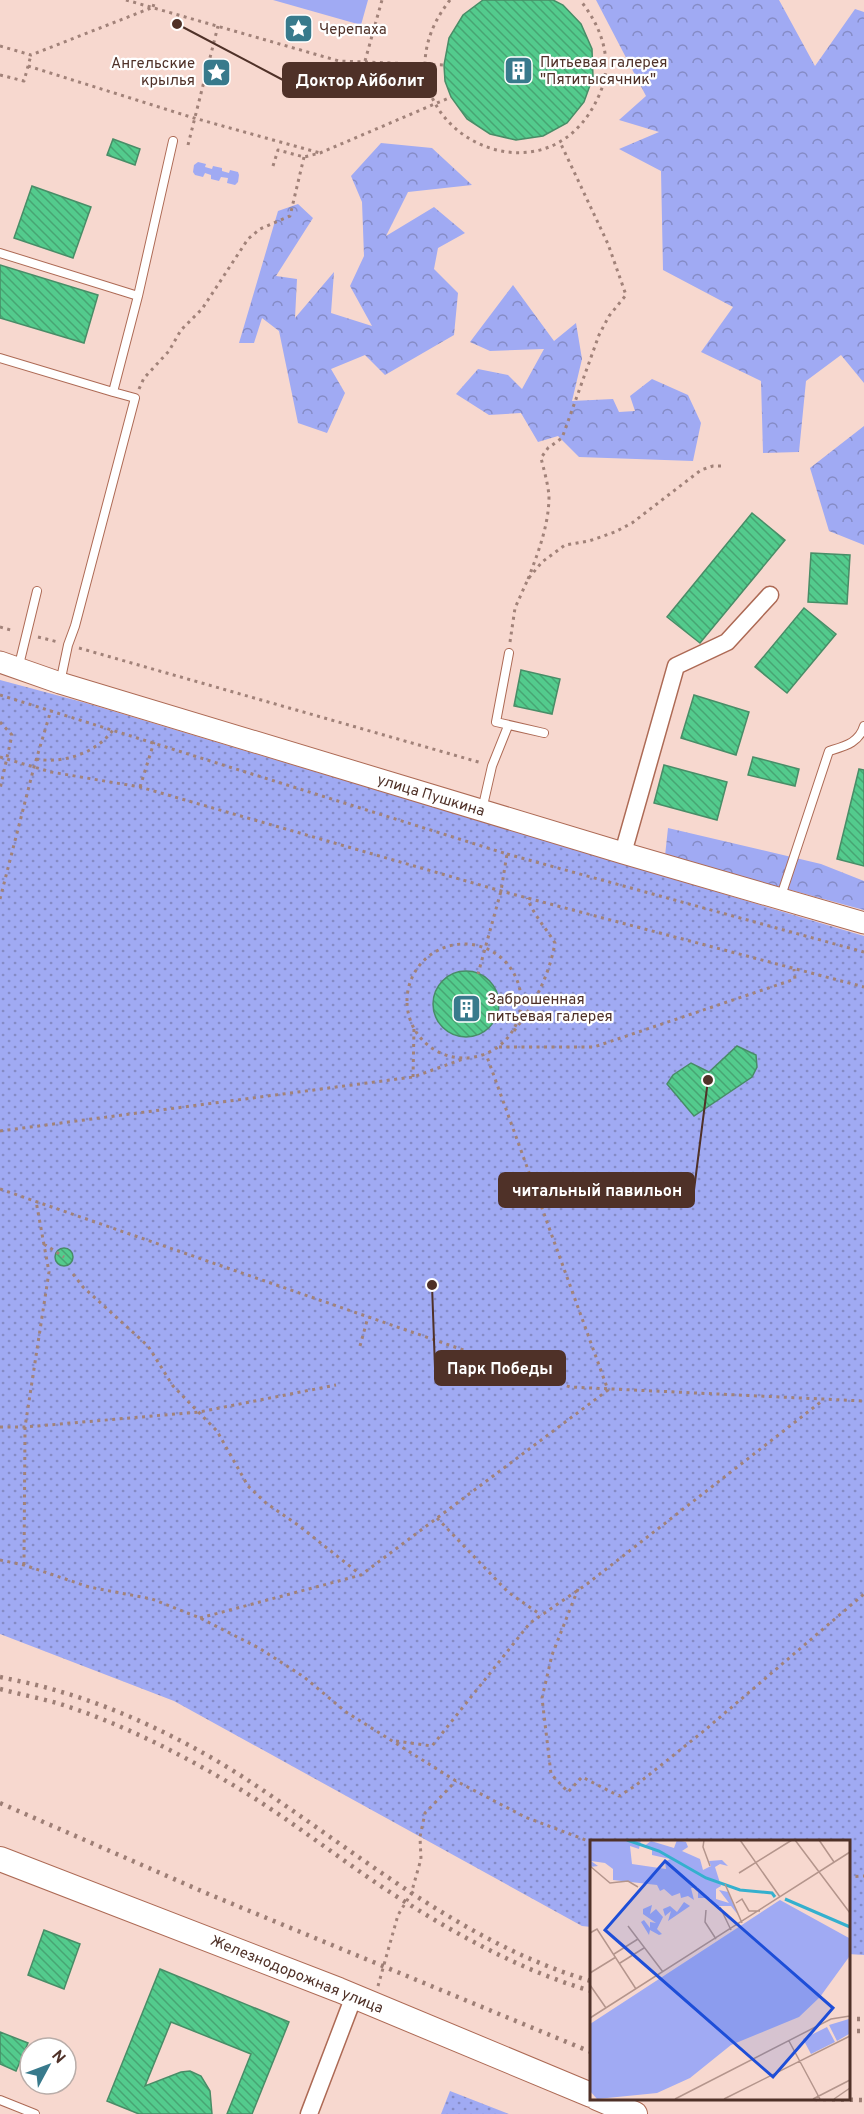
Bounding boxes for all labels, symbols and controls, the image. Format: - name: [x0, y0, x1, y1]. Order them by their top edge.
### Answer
- place icon: Черепаха: [282, 13, 314, 45]
- place label: Черепаха: [319, 21, 387, 40]
- place label: Питьевая галерея "Пятитысячник": [540, 54, 667, 90]
- place label: Ангельские крылья: [111, 55, 195, 91]
- building icon: Питьевая галерея "Пятитысячник": [503, 55, 535, 87]
- place icon: Ангельские крылья: [200, 56, 232, 88]
- callout: Доктор Айболит: [283, 63, 436, 97]
- text: Доктор Айболит: [296, 72, 425, 92]
- street label: улица Пушкина: [374, 771, 487, 822]
- place label: Заброшенная питьевая галерея: [487, 991, 613, 1027]
- building icon: Заброшенная питьевая галерея: [450, 992, 482, 1024]
- callout: читальный павильон: [499, 1173, 694, 1207]
- text: читальный павильон: [512, 1182, 682, 1202]
- callout: Парк Победы: [435, 1351, 565, 1385]
- text: Парк Победы: [447, 1360, 553, 1380]
- inset map: [590, 1840, 849, 2099]
- street label: Железнодорожная улица: [207, 1932, 386, 2019]
- north arrow: [18, 2036, 78, 2096]
- text: N: [46, 2047, 69, 2068]

